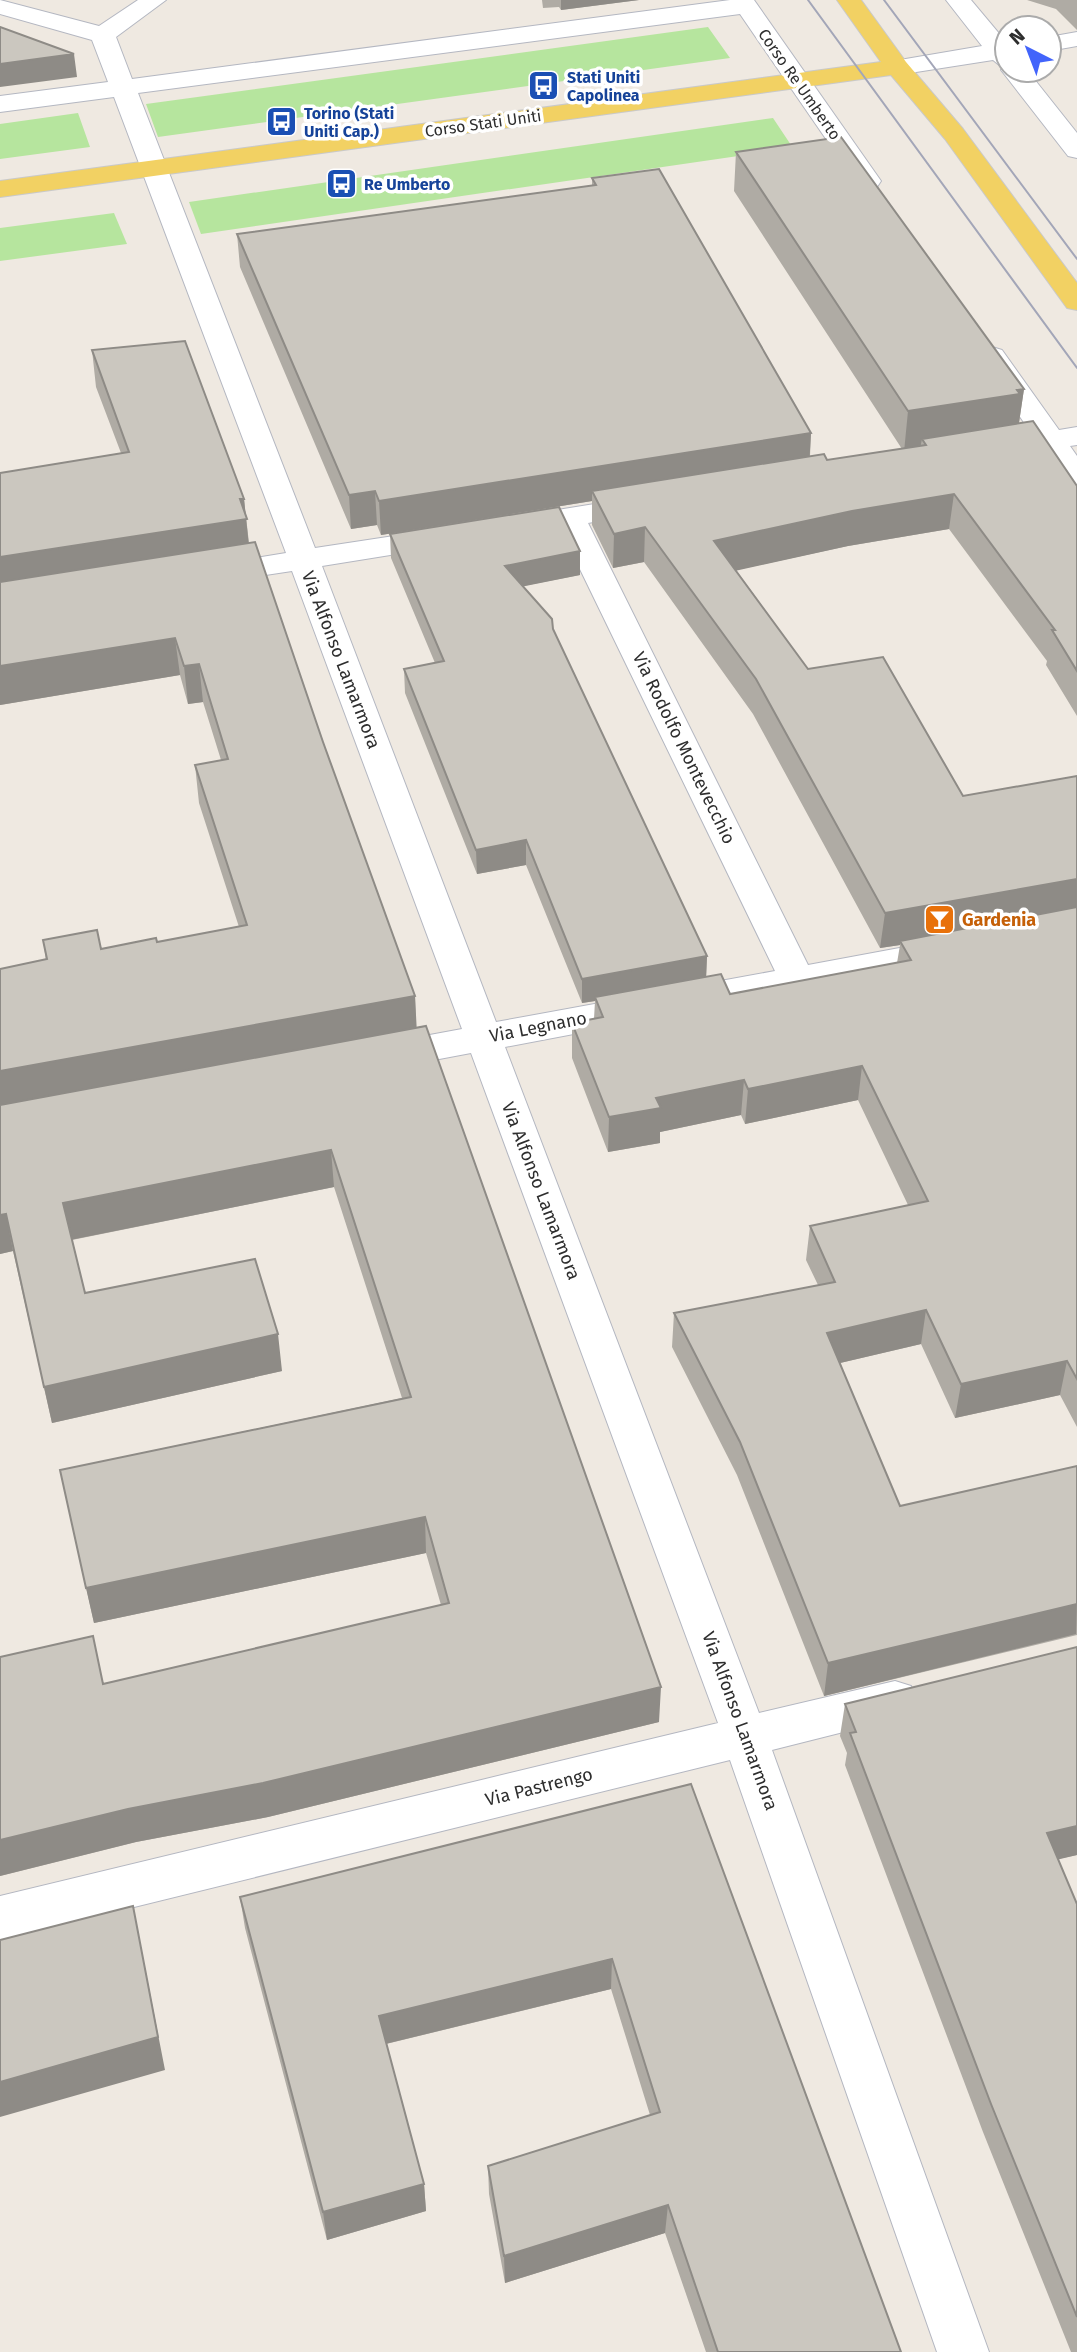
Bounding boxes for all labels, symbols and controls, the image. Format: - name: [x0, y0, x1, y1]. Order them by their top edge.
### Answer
- north arrow: [993, 14, 1063, 84]
- text: N: [1005, 24, 1029, 50]
- street label: Corso Re Umberto: [754, 25, 845, 143]
- place label: Stati Uniti Capolinea: [567, 68, 640, 105]
- bus stop icon: Stati Uniti Capolinea: [527, 69, 561, 103]
- place label: Torino (Stati Uniti Cap.): [304, 104, 394, 141]
- bus stop icon: Torino (Stati Uniti Cap.): [264, 105, 298, 139]
- street label: Corso Stati Uniti: [424, 106, 543, 141]
- bus stop icon: Re Umberto: [324, 167, 358, 201]
- place label: Re Umberto: [364, 175, 450, 194]
- street label: Via Alfonso Lamarmora: [297, 568, 385, 752]
- street label: Via Rodolfo Montevecchio: [628, 648, 740, 848]
- bar icon: Gardenia: [922, 903, 956, 937]
- place label: Gardenia: [962, 909, 1036, 931]
- street label: Via Legnano: [487, 1007, 589, 1047]
- street label: Via Alfonso Lamarmora: [497, 1099, 585, 1283]
- street label: Via Alfonso Lamarmora: [697, 1629, 783, 1813]
- street label: Via Pastrengo: [483, 1763, 595, 1811]

